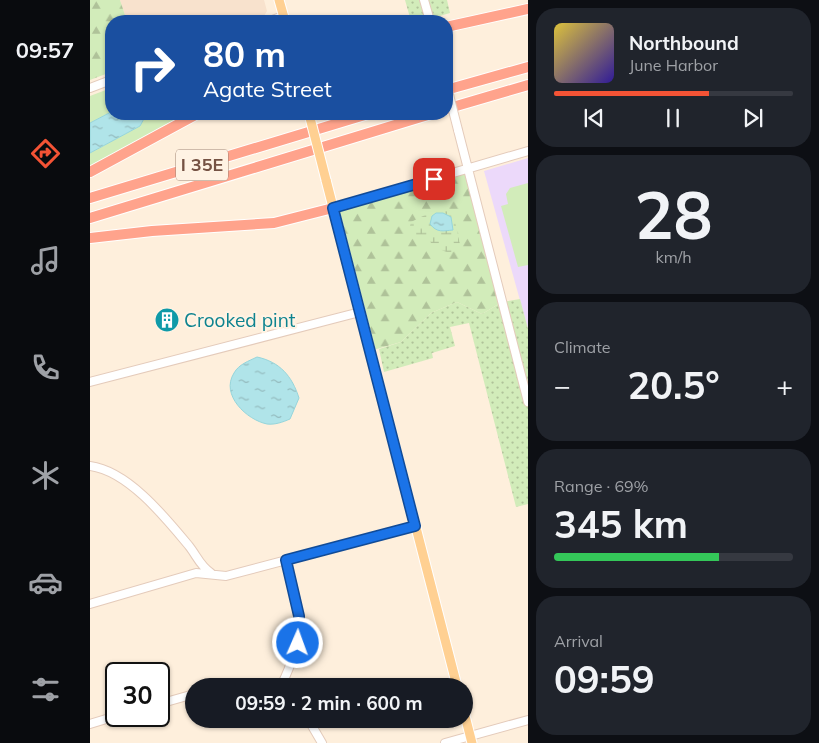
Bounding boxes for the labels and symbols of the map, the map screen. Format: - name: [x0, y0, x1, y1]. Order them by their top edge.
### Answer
- road number: I 35E: [176, 150, 228, 180]
- pin: [413, 158, 455, 200]
- building icon: Crooked pint: [154, 307, 180, 333]
- place label: Crooked pint: [184, 308, 296, 332]
- position arrow: [271, 616, 323, 668]
- speed limit sign: 30: [105, 662, 170, 727]

